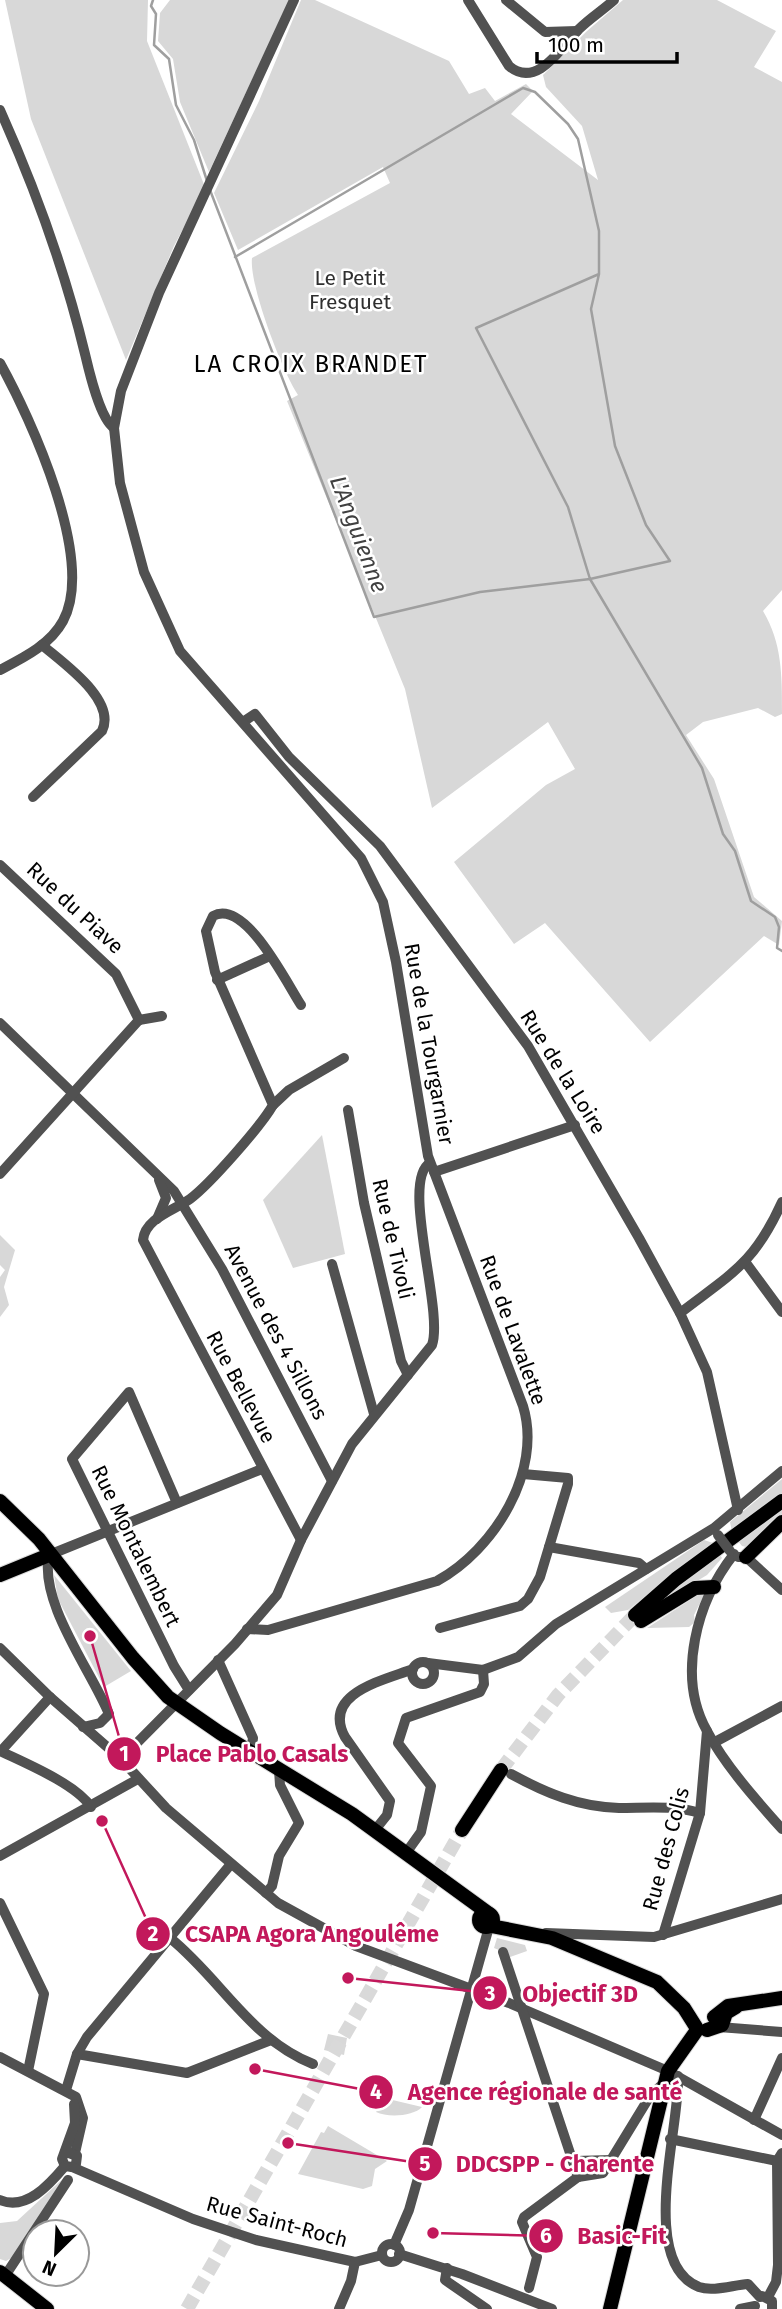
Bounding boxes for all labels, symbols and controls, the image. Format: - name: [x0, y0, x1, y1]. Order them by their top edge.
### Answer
- scale bar: [537, 21, 677, 65]
- text: 100 m: [548, 32, 604, 58]
- park label: Le Petit Fresquet: [309, 265, 391, 315]
- district label: LA CROIX BRANDET: [194, 350, 428, 378]
- water label: L'Anguienne: [324, 472, 394, 597]
- street label: Rue du Piave: [21, 856, 129, 960]
- street label: Rue de la Tourgarnier: [398, 941, 460, 1147]
- street label: Rue de la Loire: [514, 1005, 612, 1139]
- street label: Rue de Tivoli: [367, 1176, 419, 1302]
- street label: Avenue des 4 Sillons: [219, 1240, 333, 1424]
- street label: Rue de Lavalette: [474, 1251, 552, 1409]
- street label: Rue Bellevue: [200, 1326, 282, 1448]
- street label: Rue Montalembert: [86, 1461, 187, 1631]
- callout: Place Pablo Casals: [107, 1732, 362, 1776]
- text: Place Pablo Casals: [156, 1740, 348, 1768]
- text: 1: [119, 1741, 129, 1767]
- street label: Rue des Colis: [637, 1784, 695, 1914]
- callout: CSAPA Agora Angoulême: [136, 1912, 453, 1956]
- text: CSAPA Agora Angoulême: [185, 1920, 439, 1948]
- text: 2: [148, 1921, 159, 1947]
- callout: Objectif 3D: [473, 1971, 652, 2015]
- text: Objectif 3D: [522, 1980, 638, 2008]
- text: 3: [484, 1981, 496, 2007]
- callout: Agence régionale de santé: [359, 2070, 696, 2114]
- text: Agence régionale de santé: [407, 2078, 683, 2106]
- text: 4: [370, 2079, 382, 2105]
- callout: DDCSPP - Charente: [407, 2142, 669, 2186]
- text: DDCSPP - Charente: [456, 2150, 655, 2178]
- text: 5: [419, 2151, 431, 2177]
- street label: Rue Saint-Roch: [203, 2191, 351, 2253]
- callout: Basic-Fit: [528, 2214, 681, 2258]
- north arrow: [21, 2218, 91, 2288]
- text: Basic-Fit: [577, 2222, 668, 2250]
- text: 6: [540, 2223, 552, 2249]
- text: N: [39, 2255, 60, 2281]

